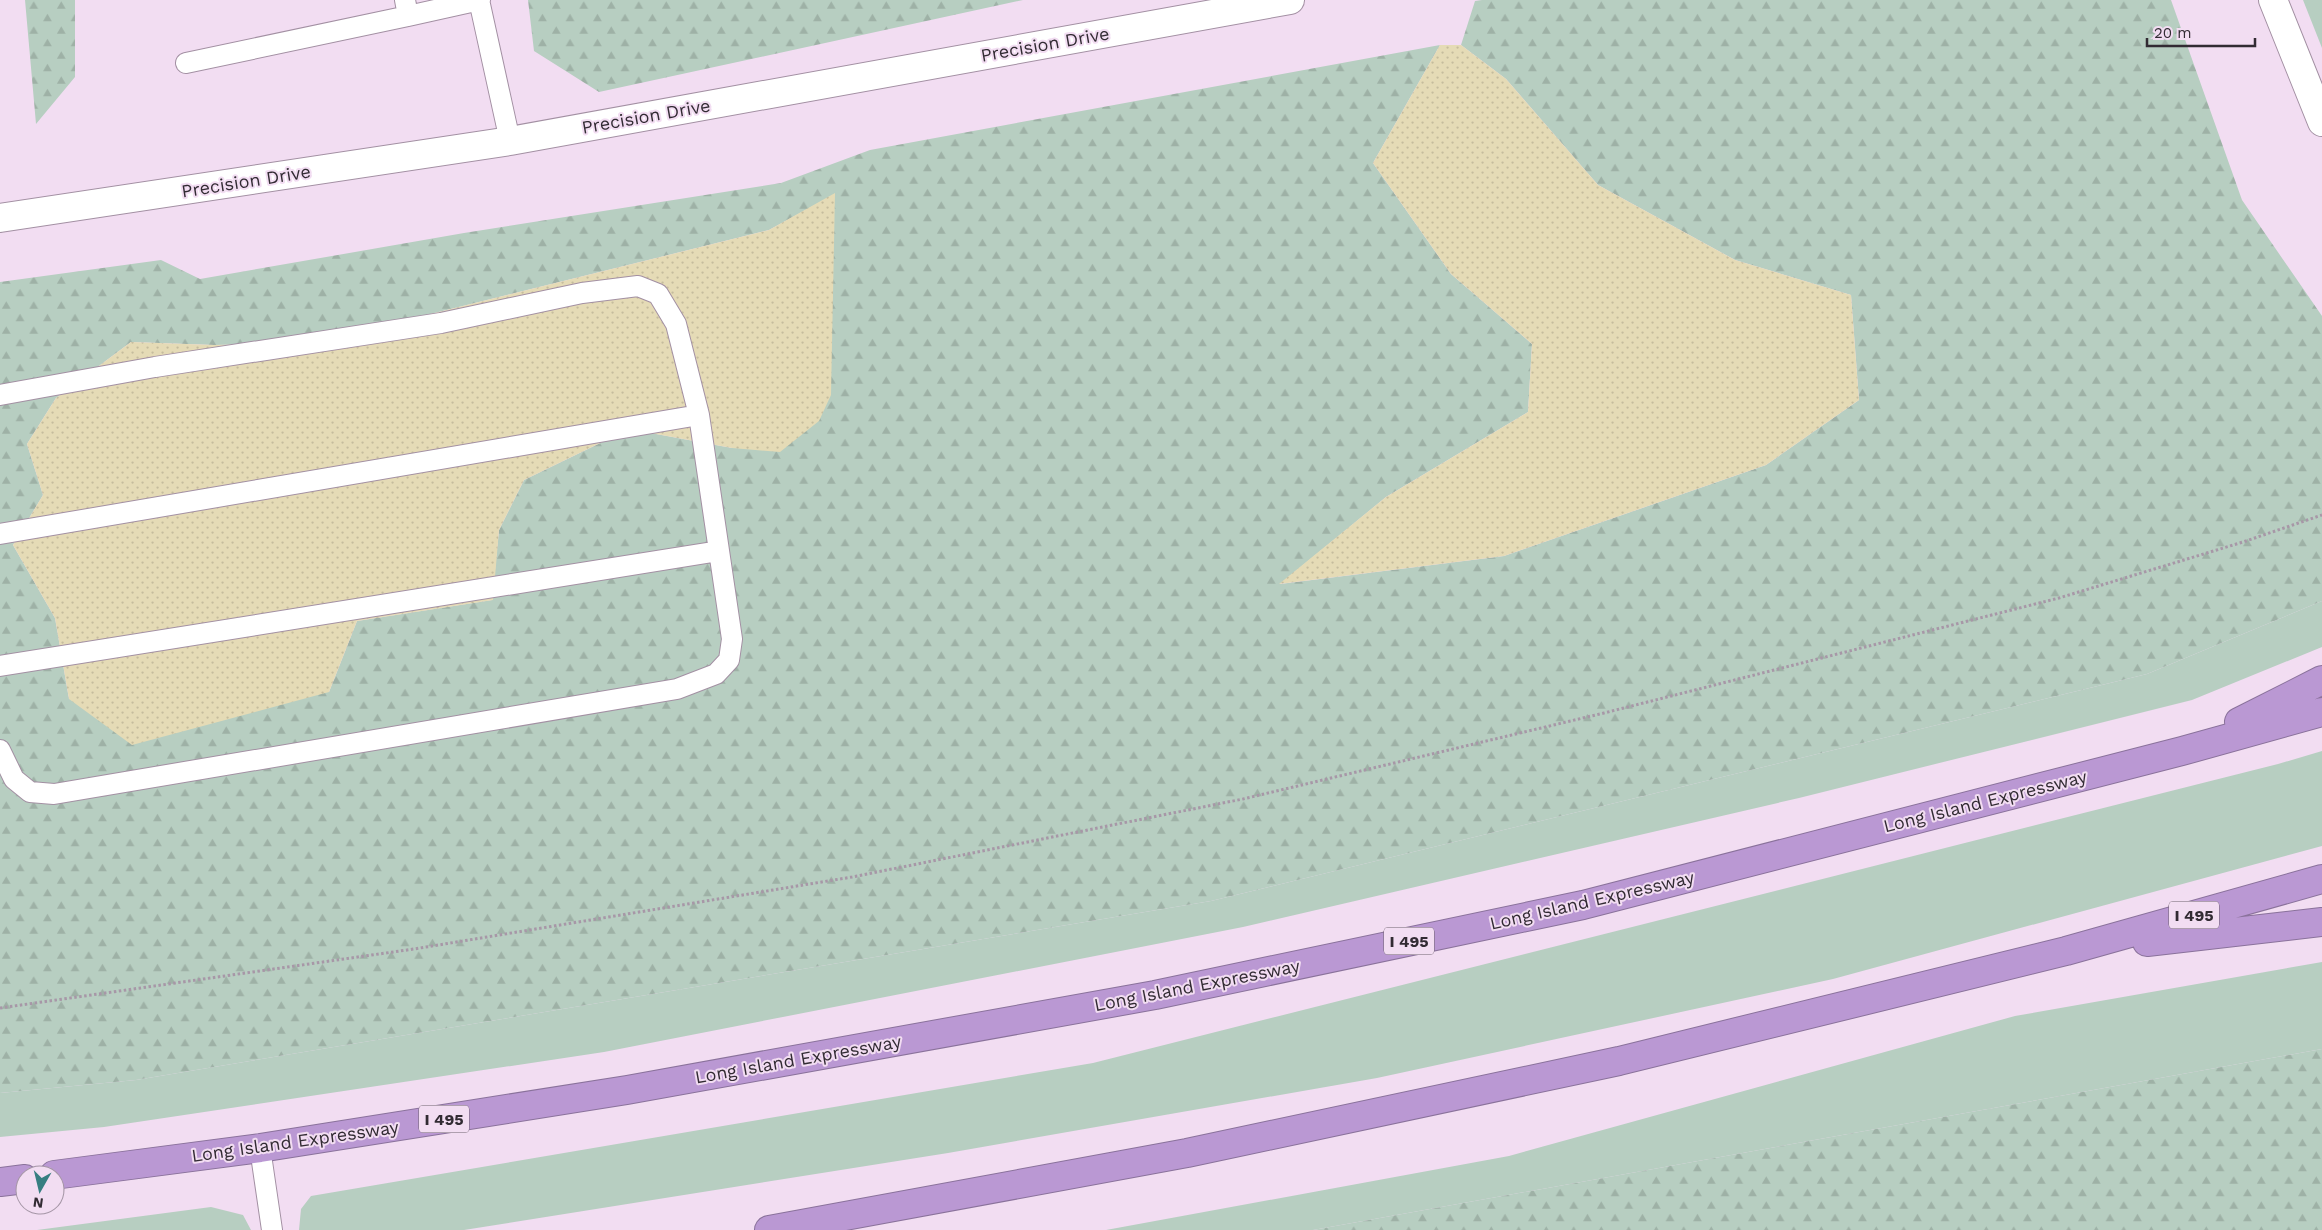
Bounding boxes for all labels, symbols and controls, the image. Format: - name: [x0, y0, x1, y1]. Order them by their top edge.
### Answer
- scale bar: [2147, 15, 2254, 47]
- street label: Precision Drive: [979, 22, 1111, 66]
- text: 20 m: [2154, 24, 2192, 42]
- street label: Precision Drive: [580, 94, 712, 138]
- street label: Precision Drive: [180, 160, 312, 202]
- street label: Long Island Expressway: [1881, 765, 2090, 836]
- street label: Long Island Expressway: [1488, 866, 1697, 934]
- road number: I 495: [2169, 902, 2219, 928]
- road number: I 495: [1384, 928, 1434, 954]
- street label: Long Island Expressway: [1092, 955, 1302, 1015]
- street label: Long Island Expressway: [693, 1030, 903, 1087]
- road number: I 495: [419, 1106, 469, 1132]
- street label: Long Island Expressway: [190, 1116, 401, 1166]
- north arrow: [15, 1165, 65, 1215]
- text: N: [32, 1194, 44, 1212]

